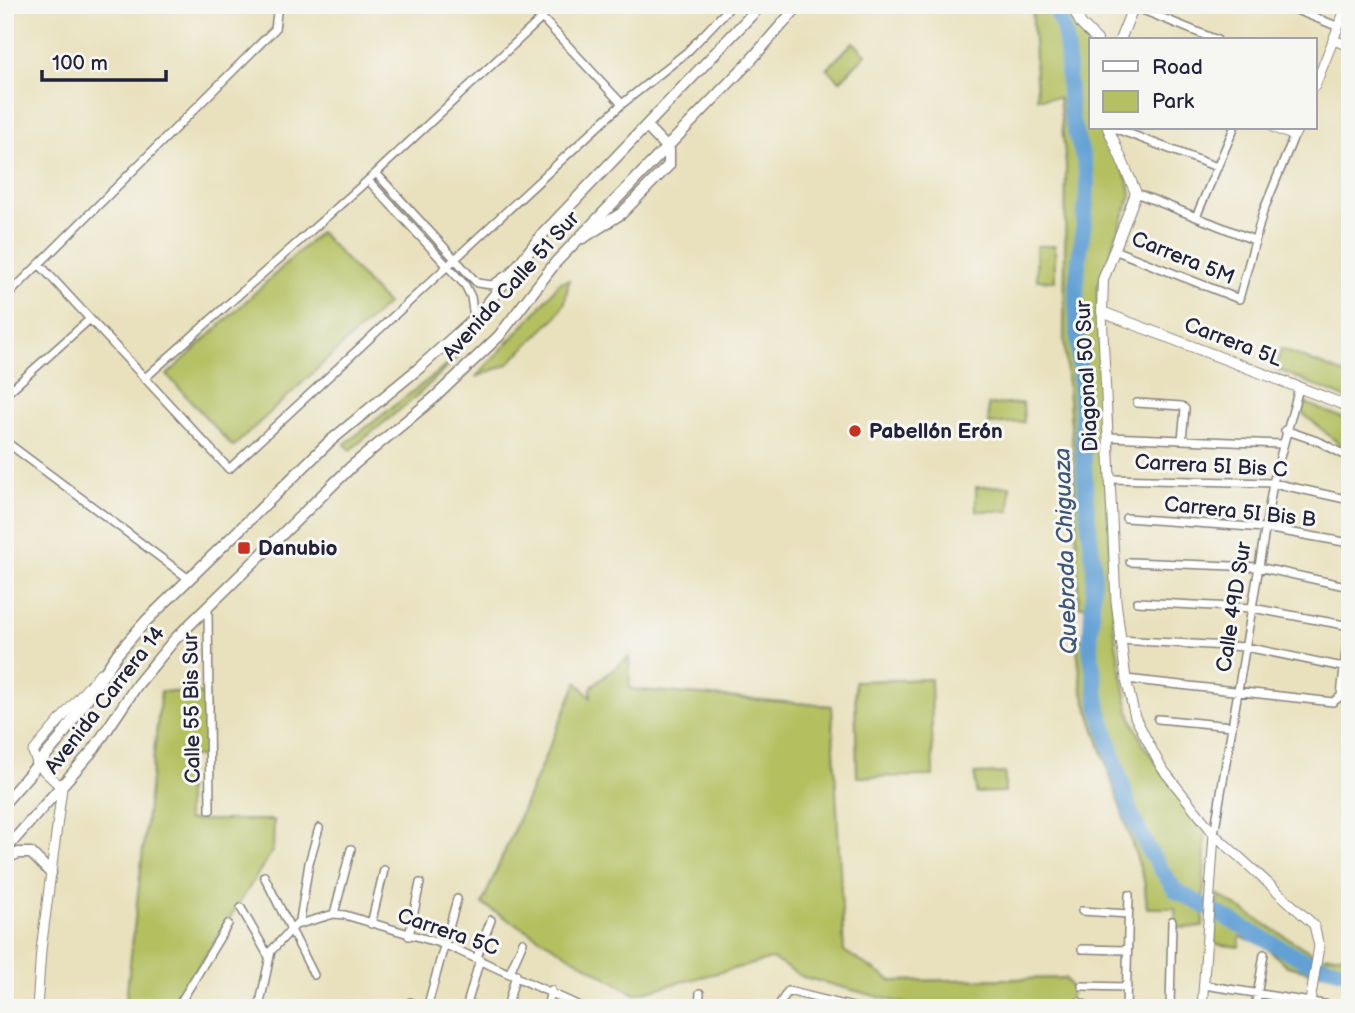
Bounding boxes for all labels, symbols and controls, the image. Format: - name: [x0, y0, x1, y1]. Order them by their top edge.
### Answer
- scale bar: [42, 38, 166, 82]
- legend: [1089, 38, 1316, 130]
- text: 100 m: [52, 51, 108, 76]
- text: Road: [1152, 55, 1203, 80]
- text: Park: [1152, 89, 1195, 114]
- street label: Avenida Calle 51 Sur: [437, 206, 585, 366]
- street label: Carrera 5M: [1128, 226, 1238, 290]
- street label: Diagonal 50 Sur: [1071, 299, 1103, 453]
- street label: Carrera 5L: [1181, 312, 1285, 372]
- place label: Pabellón Erón: [869, 419, 1003, 444]
- marker: Pabellón Erón: [847, 423, 863, 439]
- water label: Quebrada Chiguaza: [1048, 447, 1084, 655]
- street label: Carrera 5I Bis C: [1134, 450, 1288, 482]
- street label: Carrera 5I Bis B: [1163, 492, 1317, 532]
- place label: Danubio: [258, 536, 338, 561]
- marker: Danubio: [236, 540, 252, 556]
- street label: Calle 49D Sur: [1211, 540, 1257, 674]
- street label: Avenida Carrera 14: [40, 621, 171, 779]
- street label: Calle 55 Bis Sur: [178, 632, 206, 784]
- street label: Carrera 5C: [394, 903, 502, 961]

